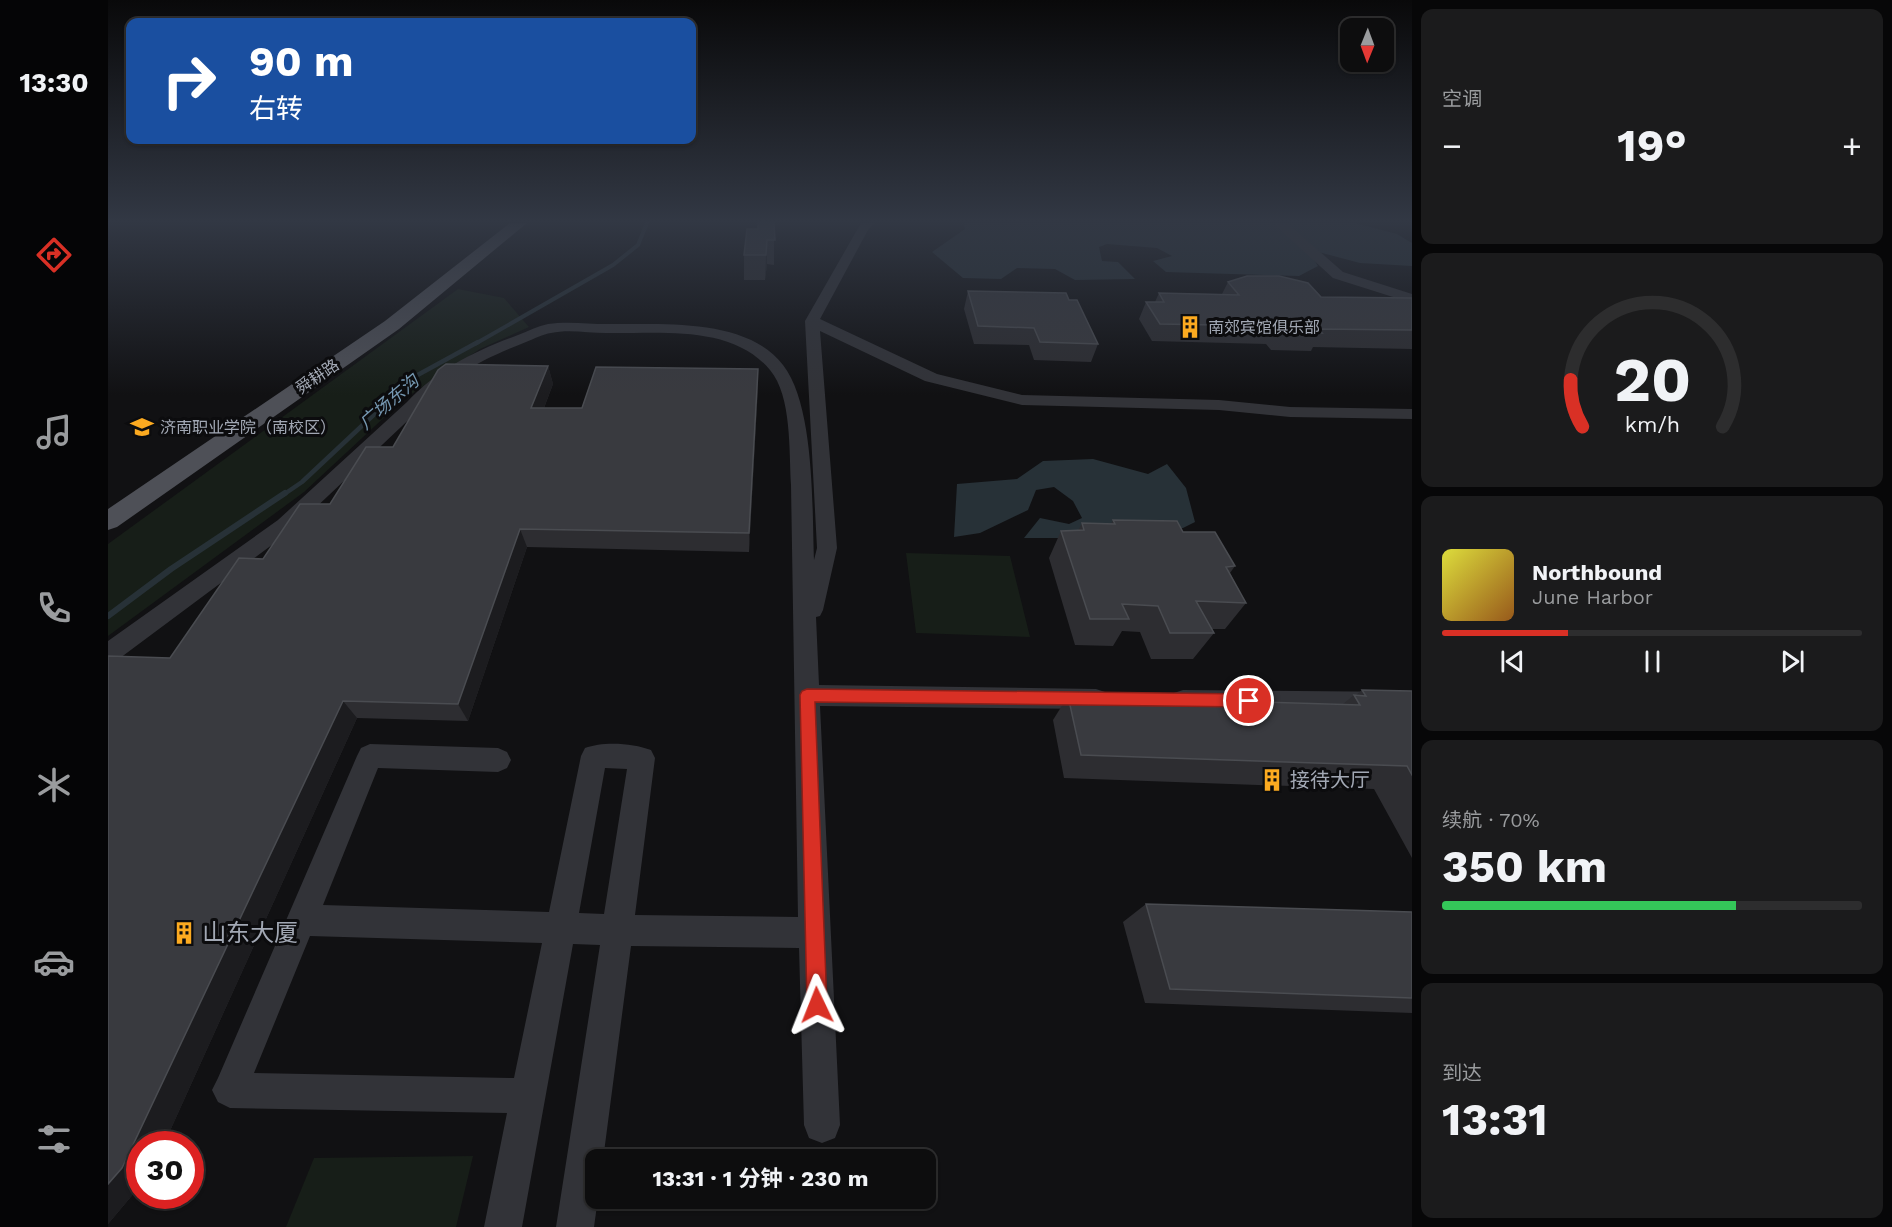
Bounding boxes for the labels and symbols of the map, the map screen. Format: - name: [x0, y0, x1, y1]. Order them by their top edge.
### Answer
- north arrow: [1340, 18, 1394, 72]
- building icon: 南郊宾馆俱乐部: [1177, 314, 1203, 340]
- place label: 南郊宾馆俱乐部: [1208, 318, 1320, 337]
- street label: 舜耕路: [292, 355, 342, 398]
- water label: 广场东沟: [355, 369, 424, 433]
- school or university icon: 济南职业学院（南校区）: [129, 414, 155, 440]
- place label: 济南职业学院（南校区）: [160, 418, 336, 437]
- pin: [1223, 675, 1274, 726]
- building icon: 接待大厅: [1259, 767, 1285, 793]
- place label: 接待大厅: [1290, 768, 1370, 792]
- place label: 山东大厦: [202, 919, 298, 947]
- building icon: 山东大厦: [171, 920, 197, 946]
- position arrow: [785, 973, 849, 1037]
- speed limit sign: 30: [126, 1131, 204, 1209]

